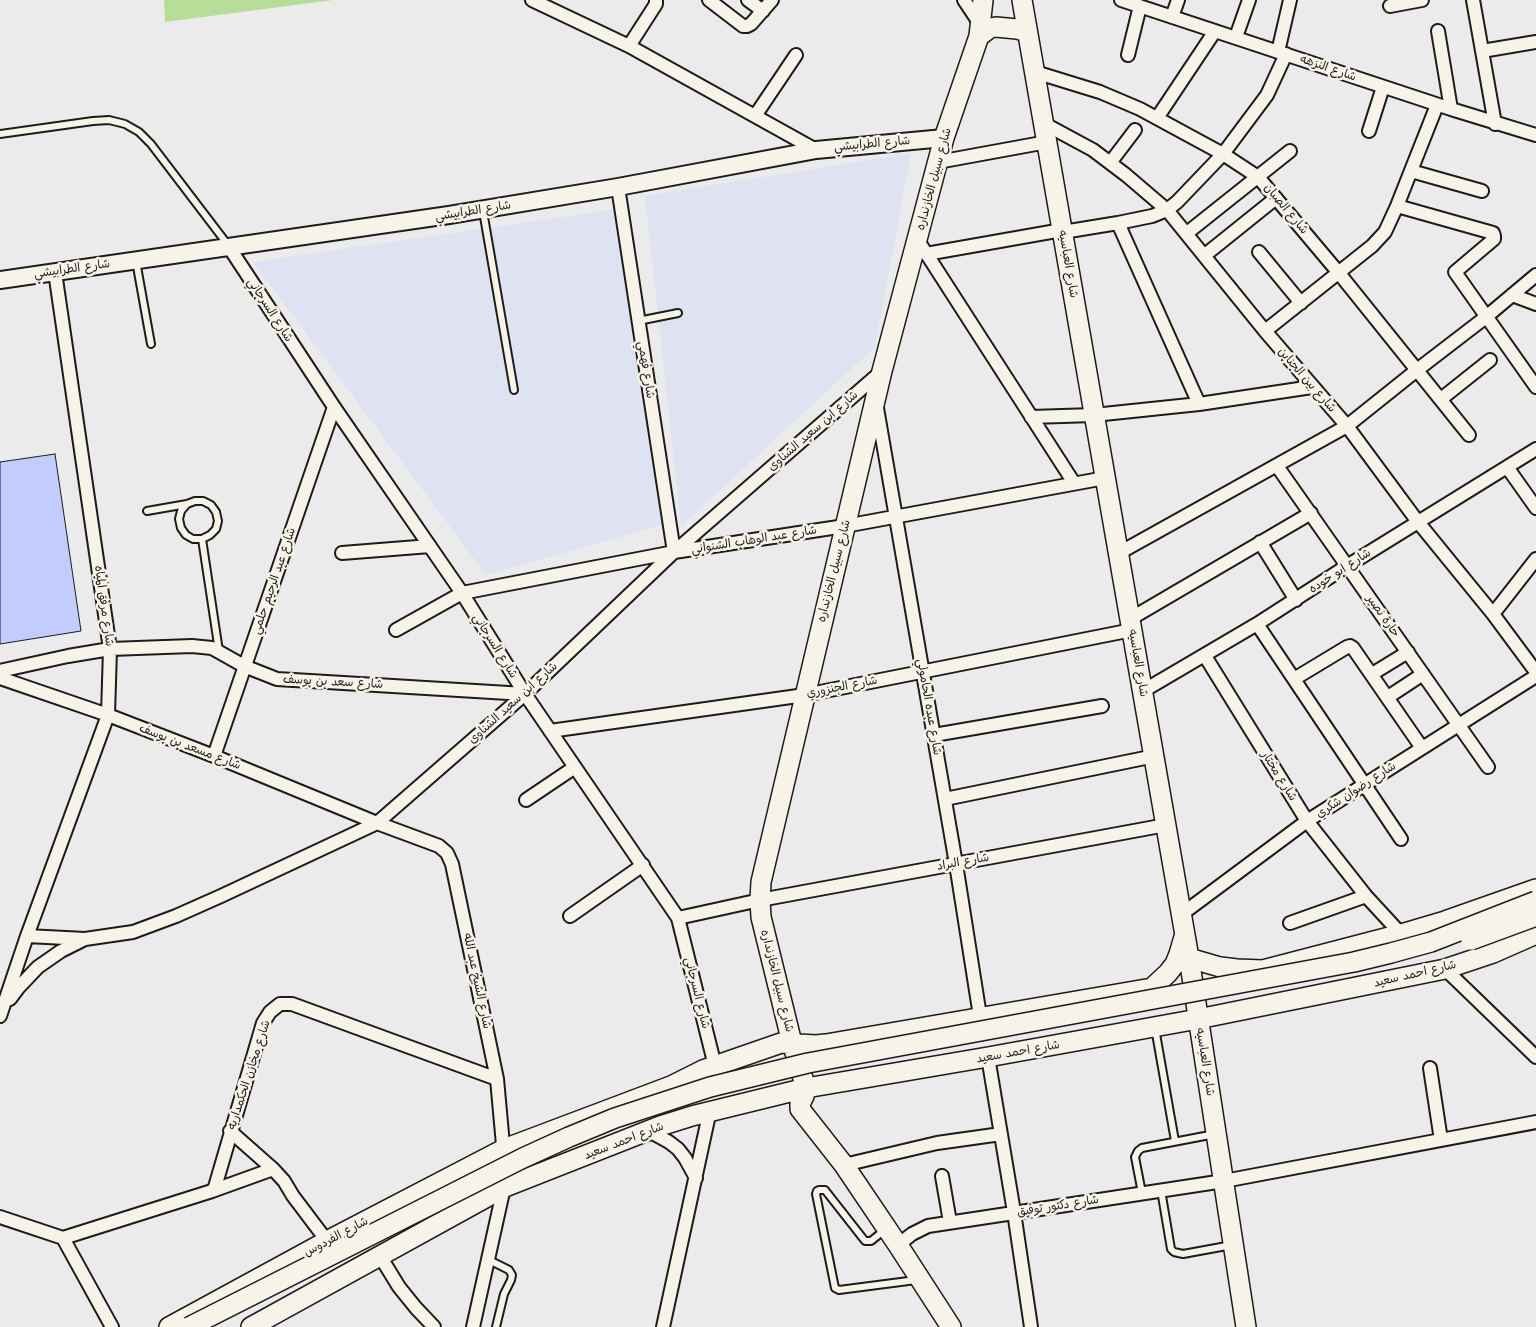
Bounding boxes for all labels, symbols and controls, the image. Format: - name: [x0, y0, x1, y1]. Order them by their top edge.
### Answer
- street label: شارع النزهه: [1298, 52, 1358, 84]
- street label: شارع سبيل الخازنداره: [913, 126, 955, 232]
- street label: شارع الطرابيشي: [833, 133, 911, 155]
- street label: شارع الصبان: [1261, 181, 1311, 237]
- street label: شارع الطرابيشي: [434, 198, 512, 224]
- street label: شارع العباسيه: [1055, 229, 1081, 299]
- street label: شارع الطرابيشي: [33, 257, 111, 281]
- street label: شارع السرجاني: [244, 275, 296, 345]
- street label: شارع فهمي: [634, 340, 658, 400]
- street label: شارع بين الجناين: [1275, 345, 1339, 415]
- street label: شارع ابن سعيد الشناوى: [765, 388, 861, 474]
- street label: شارع سبيل الخازنداره: [814, 518, 854, 624]
- street label: شارع عبد الوهاب الشنواني: [690, 523, 818, 557]
- street label: شارع عبد الرحيم حلمي: [249, 526, 299, 636]
- street label: شارع ابو خوده: [1306, 546, 1374, 596]
- street label: شارع مرفق المياه: [91, 565, 117, 647]
- street label: حارة نصير: [1363, 592, 1403, 640]
- street label: شارع السرجاني: [470, 611, 520, 681]
- street label: شارع العباسيه: [1125, 628, 1151, 698]
- street label: شارع عبده الحامولي: [913, 658, 945, 756]
- street label: شارع ابن سعيد الشناوى: [465, 659, 561, 747]
- street label: شارع سعد بن يوسف: [282, 672, 384, 692]
- street label: شارع الجنزوري: [805, 673, 879, 701]
- street label: شارع مسعد بن يوسف: [137, 721, 243, 773]
- street label: شارع مختار: [1258, 748, 1300, 804]
- street label: شارع رضوان شكري: [1313, 759, 1399, 821]
- street label: شارع البراد: [936, 850, 990, 874]
- street label: شارع سبيل الخازنداره: [757, 928, 797, 1034]
- street label: شارع الشيخ عبد الله: [460, 932, 494, 1030]
- street label: شارع السرجاني: [681, 956, 713, 1030]
- street label: شارع احمد سعيد: [1372, 958, 1458, 990]
- street label: شارع مخازن الحكمداريه: [225, 1018, 273, 1132]
- street label: شارع العباسيه: [1193, 1027, 1217, 1097]
- street label: شارع احمد سعيد: [975, 1038, 1061, 1066]
- street label: شارع احمد سعيد: [582, 1119, 666, 1163]
- street label: شارع دكتور توفيق: [1016, 1192, 1100, 1220]
- street label: شارع الفردوس: [301, 1214, 371, 1260]

